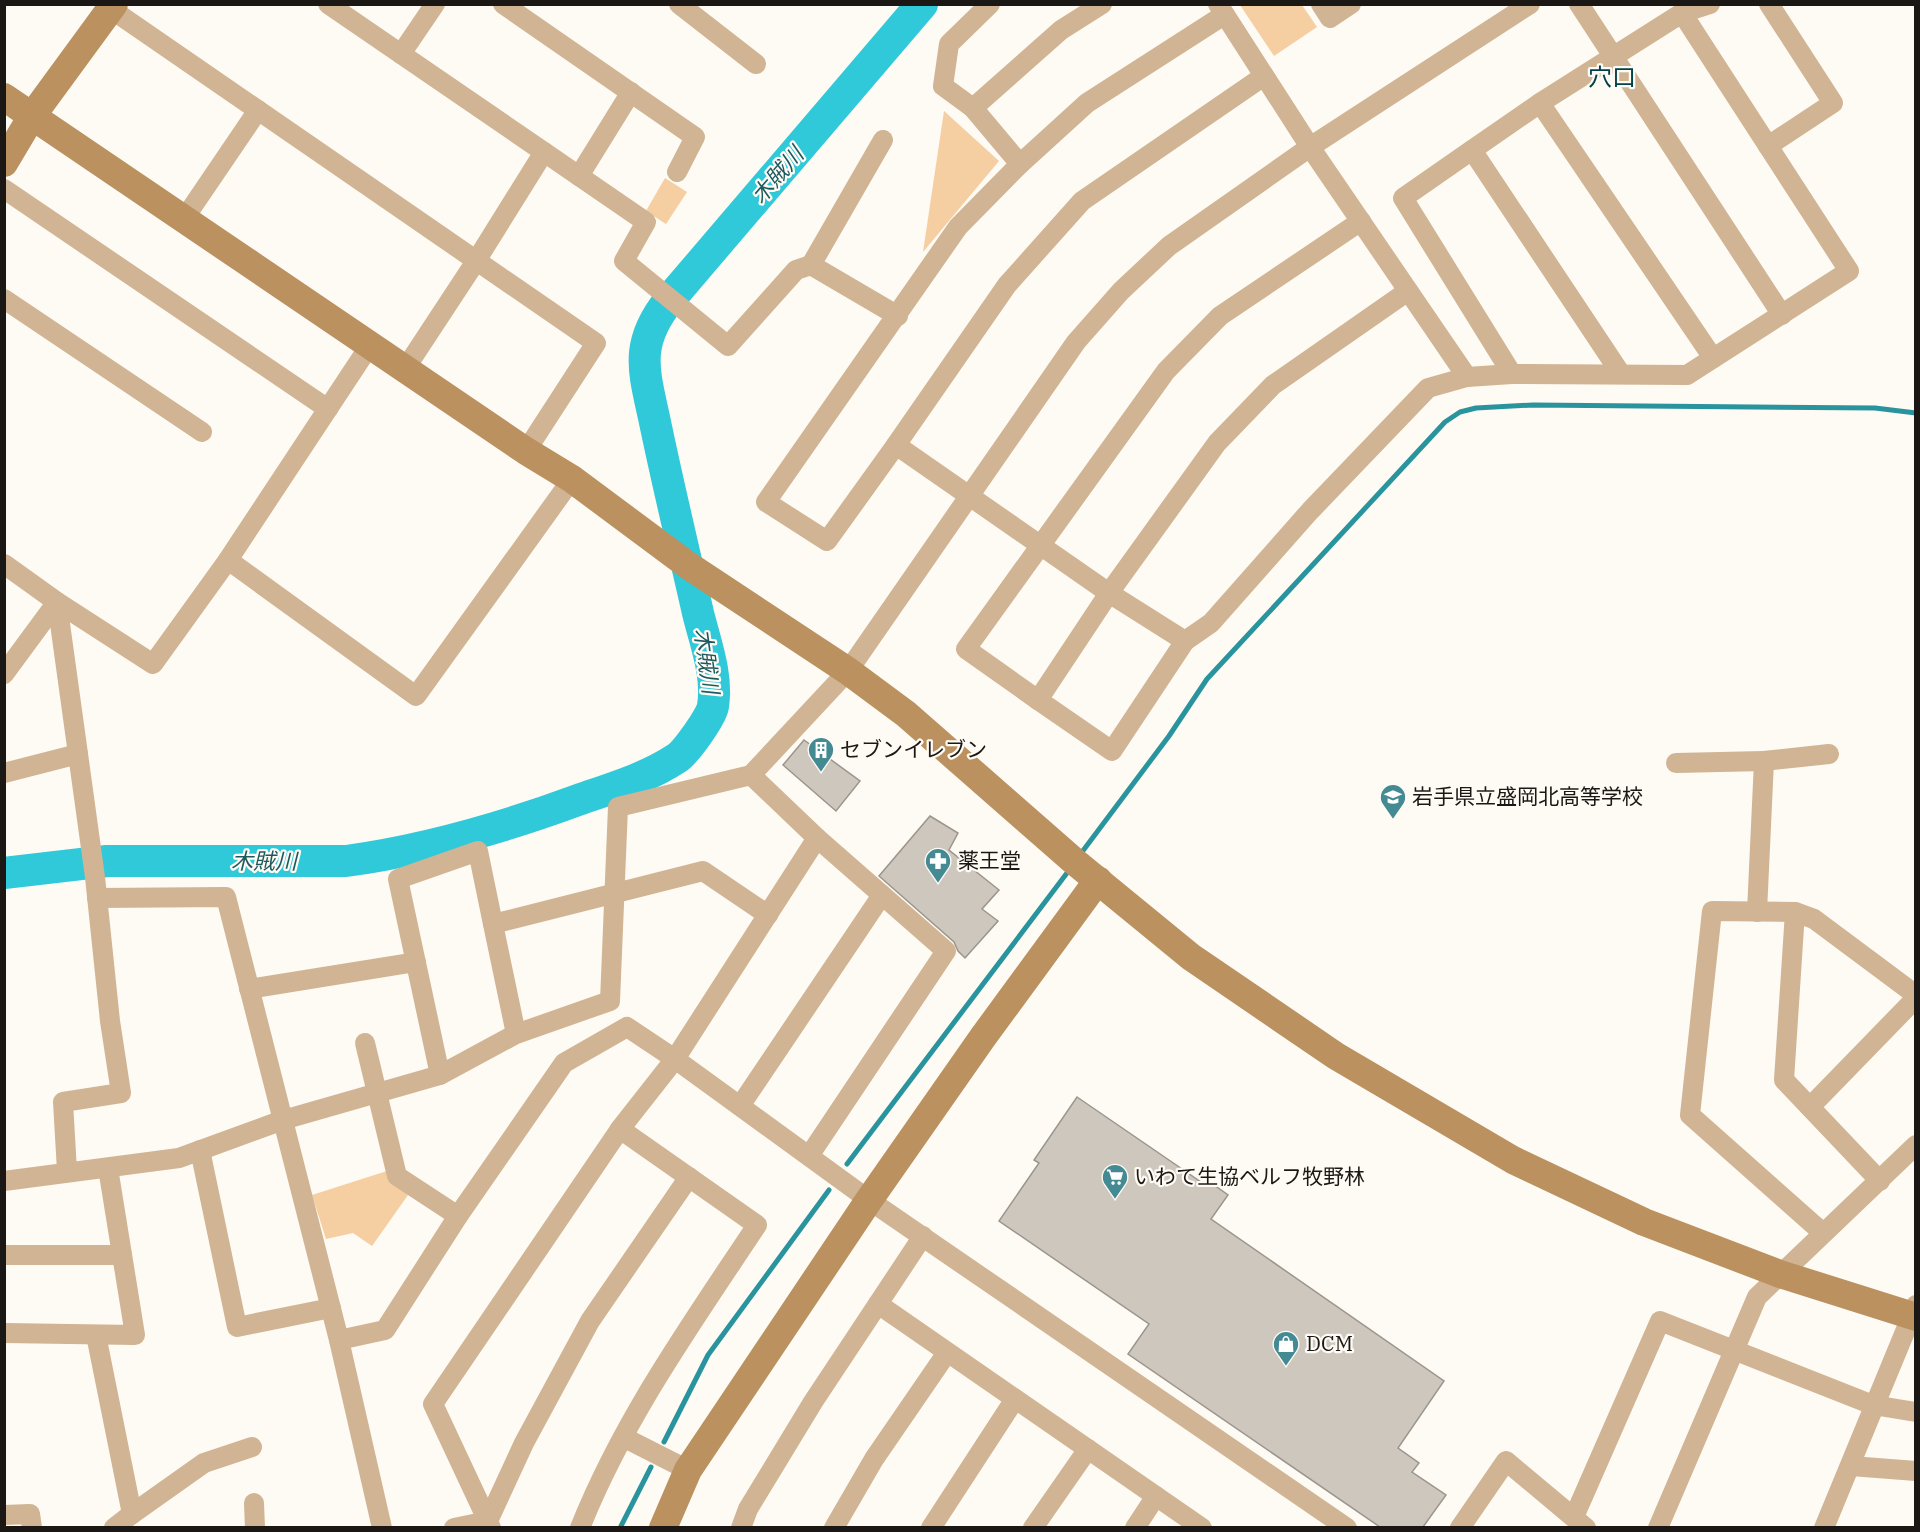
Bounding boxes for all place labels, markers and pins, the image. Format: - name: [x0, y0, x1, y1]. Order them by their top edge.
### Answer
- building icon: セブンイレブン: [806, 735, 836, 773]
- place label: セブンイレブン: [840, 735, 987, 763]
- school or university icon: 岩手県立盛岡北高等学校: [1378, 782, 1408, 820]
- place label: 岩手県立盛岡北高等学校: [1412, 782, 1643, 810]
- pharmacy icon: 薬王堂: [923, 846, 953, 884]
- place label: 薬王堂: [958, 846, 1021, 874]
- supermarket icon: いわて生協ベルフ牧野林: [1100, 1162, 1130, 1200]
- place label: いわて生協ベルフ牧野林: [1134, 1162, 1365, 1190]
- shop icon: DCM: [1271, 1329, 1301, 1367]
- place label: DCM: [1306, 1329, 1353, 1357]

